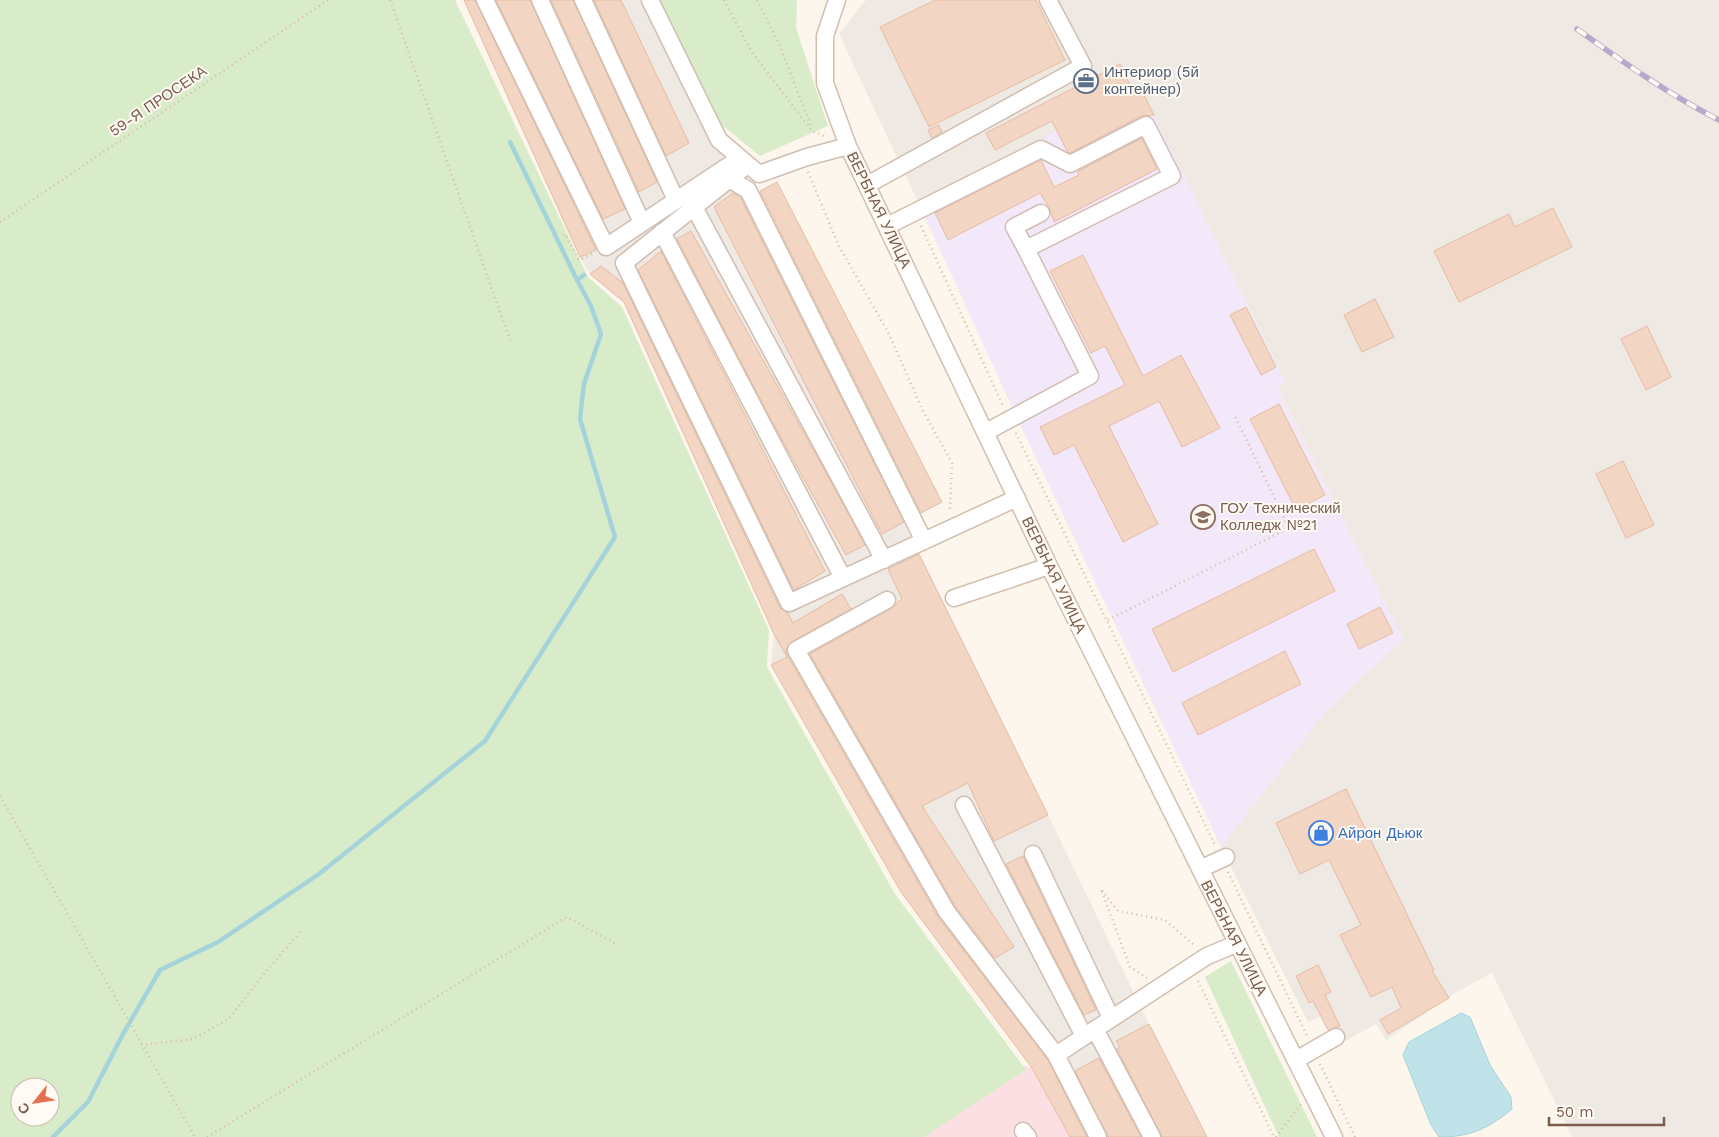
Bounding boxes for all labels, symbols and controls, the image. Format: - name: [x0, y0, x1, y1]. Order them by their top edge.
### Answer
- street label: 59-Я ПРОСЕКА: [106, 62, 210, 140]
- place label: Интериор (5й контейнер): [1104, 63, 1199, 98]
- office icon: Интериор (5й контейнер): [1073, 68, 1099, 94]
- street label: ВЕРБНАЯ УЛИЦА: [843, 149, 915, 271]
- place label: ГОУ Технический Колледж №21: [1220, 499, 1341, 534]
- school or university icon: ГОУ Технический Колледж №21: [1190, 504, 1216, 530]
- street label: ВЕРБНАЯ УЛИЦА: [1018, 514, 1090, 636]
- shop icon: Айрон Дьюк: [1308, 820, 1334, 846]
- place label: Айрон Дьюк: [1338, 824, 1423, 842]
- street label: ВЕРБНАЯ УЛИЦА: [1197, 877, 1271, 999]
- north arrow: [10, 1077, 60, 1127]
- scale bar: [1549, 1094, 1664, 1126]
- text: С: [14, 1100, 33, 1117]
- text: 50 m: [1556, 1103, 1593, 1121]

